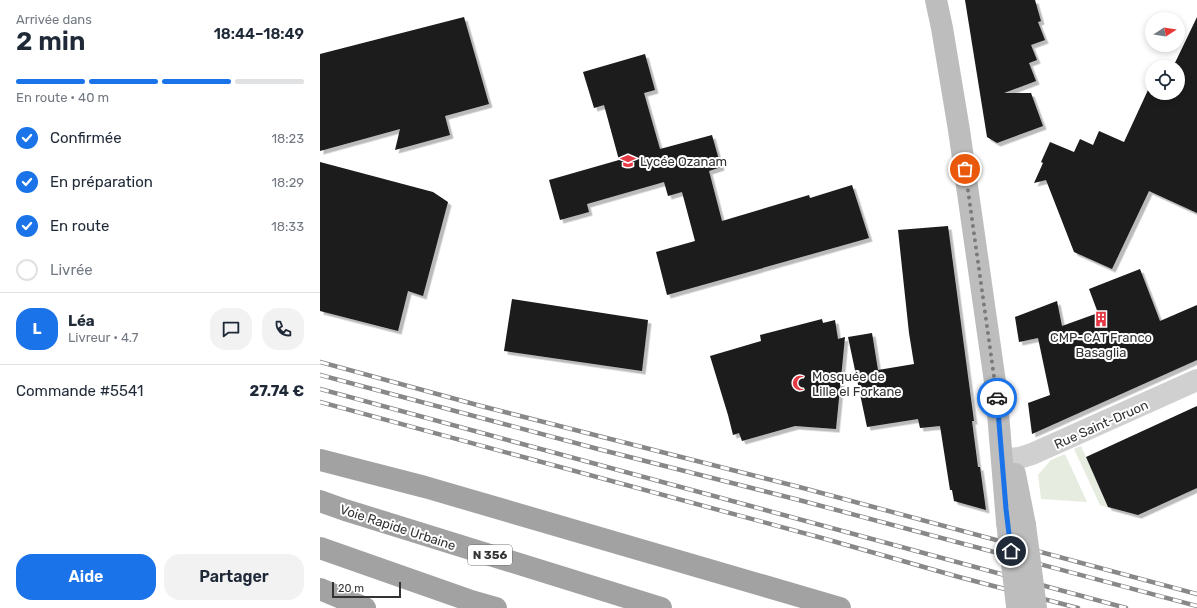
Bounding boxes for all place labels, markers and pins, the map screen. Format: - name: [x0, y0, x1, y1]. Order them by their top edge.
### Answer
- school or university icon: Lycée Ozanam: [619, 152, 637, 170]
- pin: [948, 152, 982, 186]
- place label: Lycée Ozanam: [640, 154, 727, 169]
- building icon: CMP-CAT Franco Basaglia: [1092, 310, 1110, 328]
- place label: CMP-CAT Franco Basaglia: [1050, 330, 1152, 361]
- place label: Mosquée de Lille el Forkane: [812, 369, 902, 399]
- mosque icon: Mosquée de Lille el Forkane: [791, 374, 809, 392]
- pin: [994, 534, 1028, 568]

